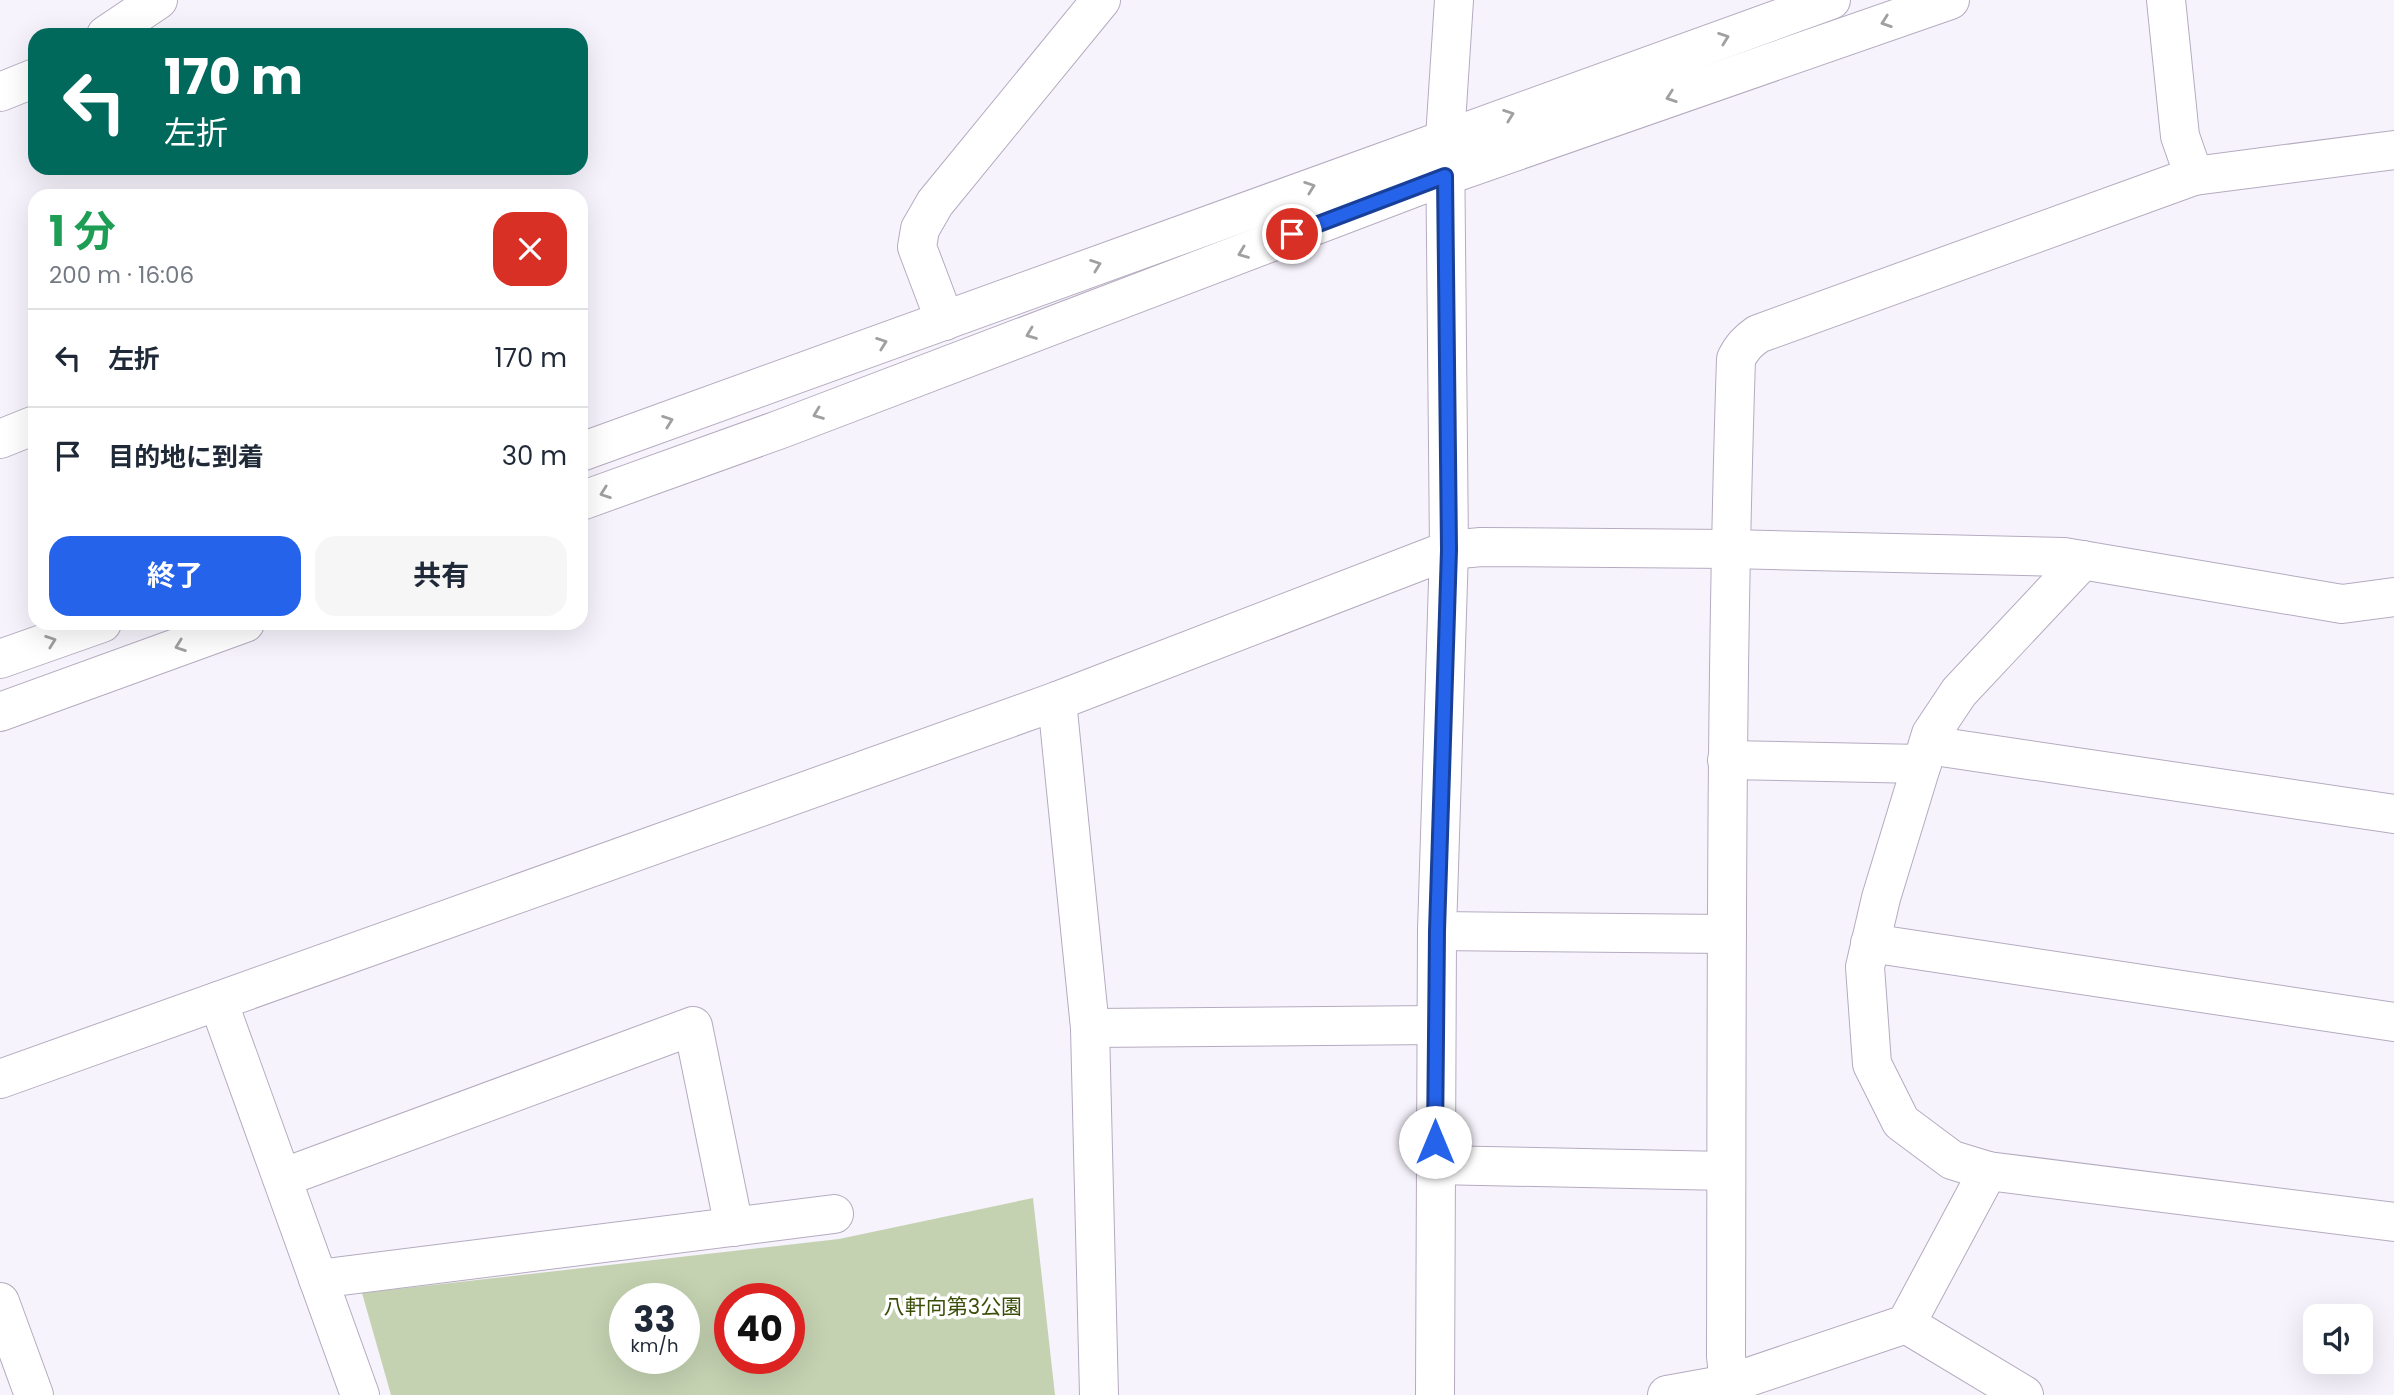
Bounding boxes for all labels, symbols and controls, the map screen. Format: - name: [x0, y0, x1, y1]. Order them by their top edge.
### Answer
- one-way arrow: [1880, 14, 1893, 28]
- one-way arrow: [1717, 33, 1729, 47]
- text: 170 m: [164, 43, 303, 111]
- icon: left: [49, 56, 140, 147]
- one-way arrow: [1666, 89, 1678, 103]
- one-way arrow: [1503, 109, 1515, 123]
- text: 左折: [164, 110, 228, 155]
- one-way arrow: [1303, 181, 1315, 195]
- text: 1 分: [49, 202, 116, 261]
- pin: [1262, 204, 1322, 264]
- button: close: [493, 212, 567, 286]
- icon: arrive: [1273, 215, 1311, 253]
- one-way arrow: [1238, 244, 1250, 258]
- text: 200 m · 16:06: [49, 259, 194, 291]
- one-way arrow: [1089, 260, 1101, 274]
- one-way arrow: [1025, 325, 1037, 339]
- one-way arrow: [876, 338, 888, 352]
- icon: left: [49, 339, 87, 377]
- text: 170 m: [494, 340, 567, 376]
- text: 左折: [108, 341, 160, 377]
- one-way arrow: [813, 406, 825, 420]
- one-way arrow: [662, 415, 674, 429]
- icon: arrive: [49, 437, 87, 475]
- text: 30 m: [502, 438, 567, 474]
- text: 目的地に到着: [108, 439, 264, 475]
- one-way arrow: [599, 484, 611, 498]
- button: 終了: [49, 536, 301, 616]
- button: 共有: [315, 536, 567, 616]
- one-way arrow: [44, 635, 56, 649]
- one-way arrow: [175, 638, 187, 652]
- position arrow: [1398, 1105, 1472, 1179]
- speed limit sign: 40: [714, 1283, 805, 1374]
- park label: 八軒向第3公園: [884, 1292, 1022, 1321]
- text: 33: [633, 1295, 676, 1344]
- map controls: [2303, 1304, 2373, 1374]
- button: sound: [2303, 1304, 2373, 1374]
- text: km/h: [631, 1333, 678, 1358]

